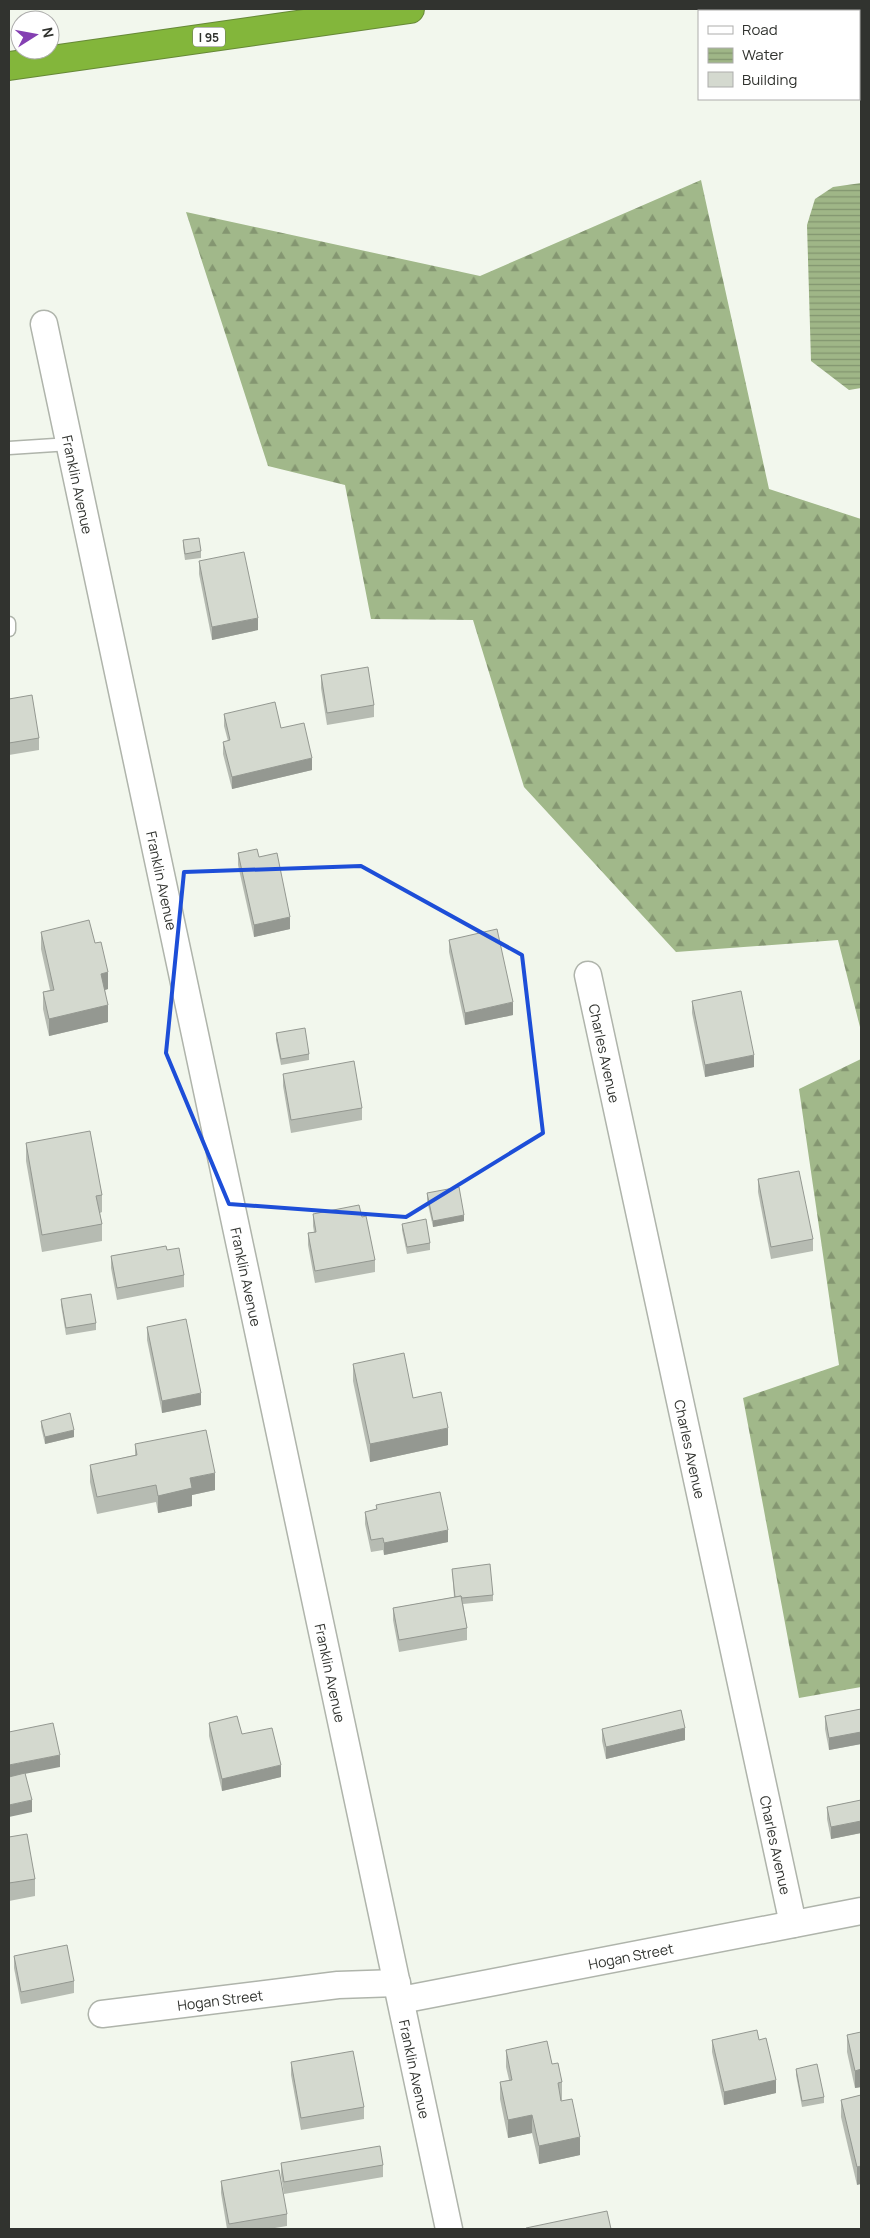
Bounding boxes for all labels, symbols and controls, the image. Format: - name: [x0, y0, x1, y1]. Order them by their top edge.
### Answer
- north arrow: [10, 10, 60, 60]
- legend: [698, 10, 860, 100]
- text: Road: [742, 19, 778, 40]
- text: N: [38, 26, 59, 39]
- road number: I 95: [193, 28, 225, 46]
- text: Water: [742, 44, 784, 65]
- text: Building: [742, 69, 797, 90]
- street label: Franklin Avenue: [58, 433, 98, 536]
- street label: Franklin Avenue: [143, 829, 182, 932]
- street label: Charles Avenue: [585, 1002, 625, 1104]
- street label: Franklin Avenue: [227, 1226, 266, 1328]
- street label: Charles Avenue: [670, 1398, 710, 1500]
- street label: Franklin Avenue: [311, 1622, 351, 1724]
- street label: Charles Avenue: [756, 1794, 796, 1896]
- street label: Hogan Street: [587, 1938, 675, 1973]
- street label: Hogan Street: [176, 1985, 264, 2014]
- street label: Franklin Avenue: [395, 2018, 435, 2120]

